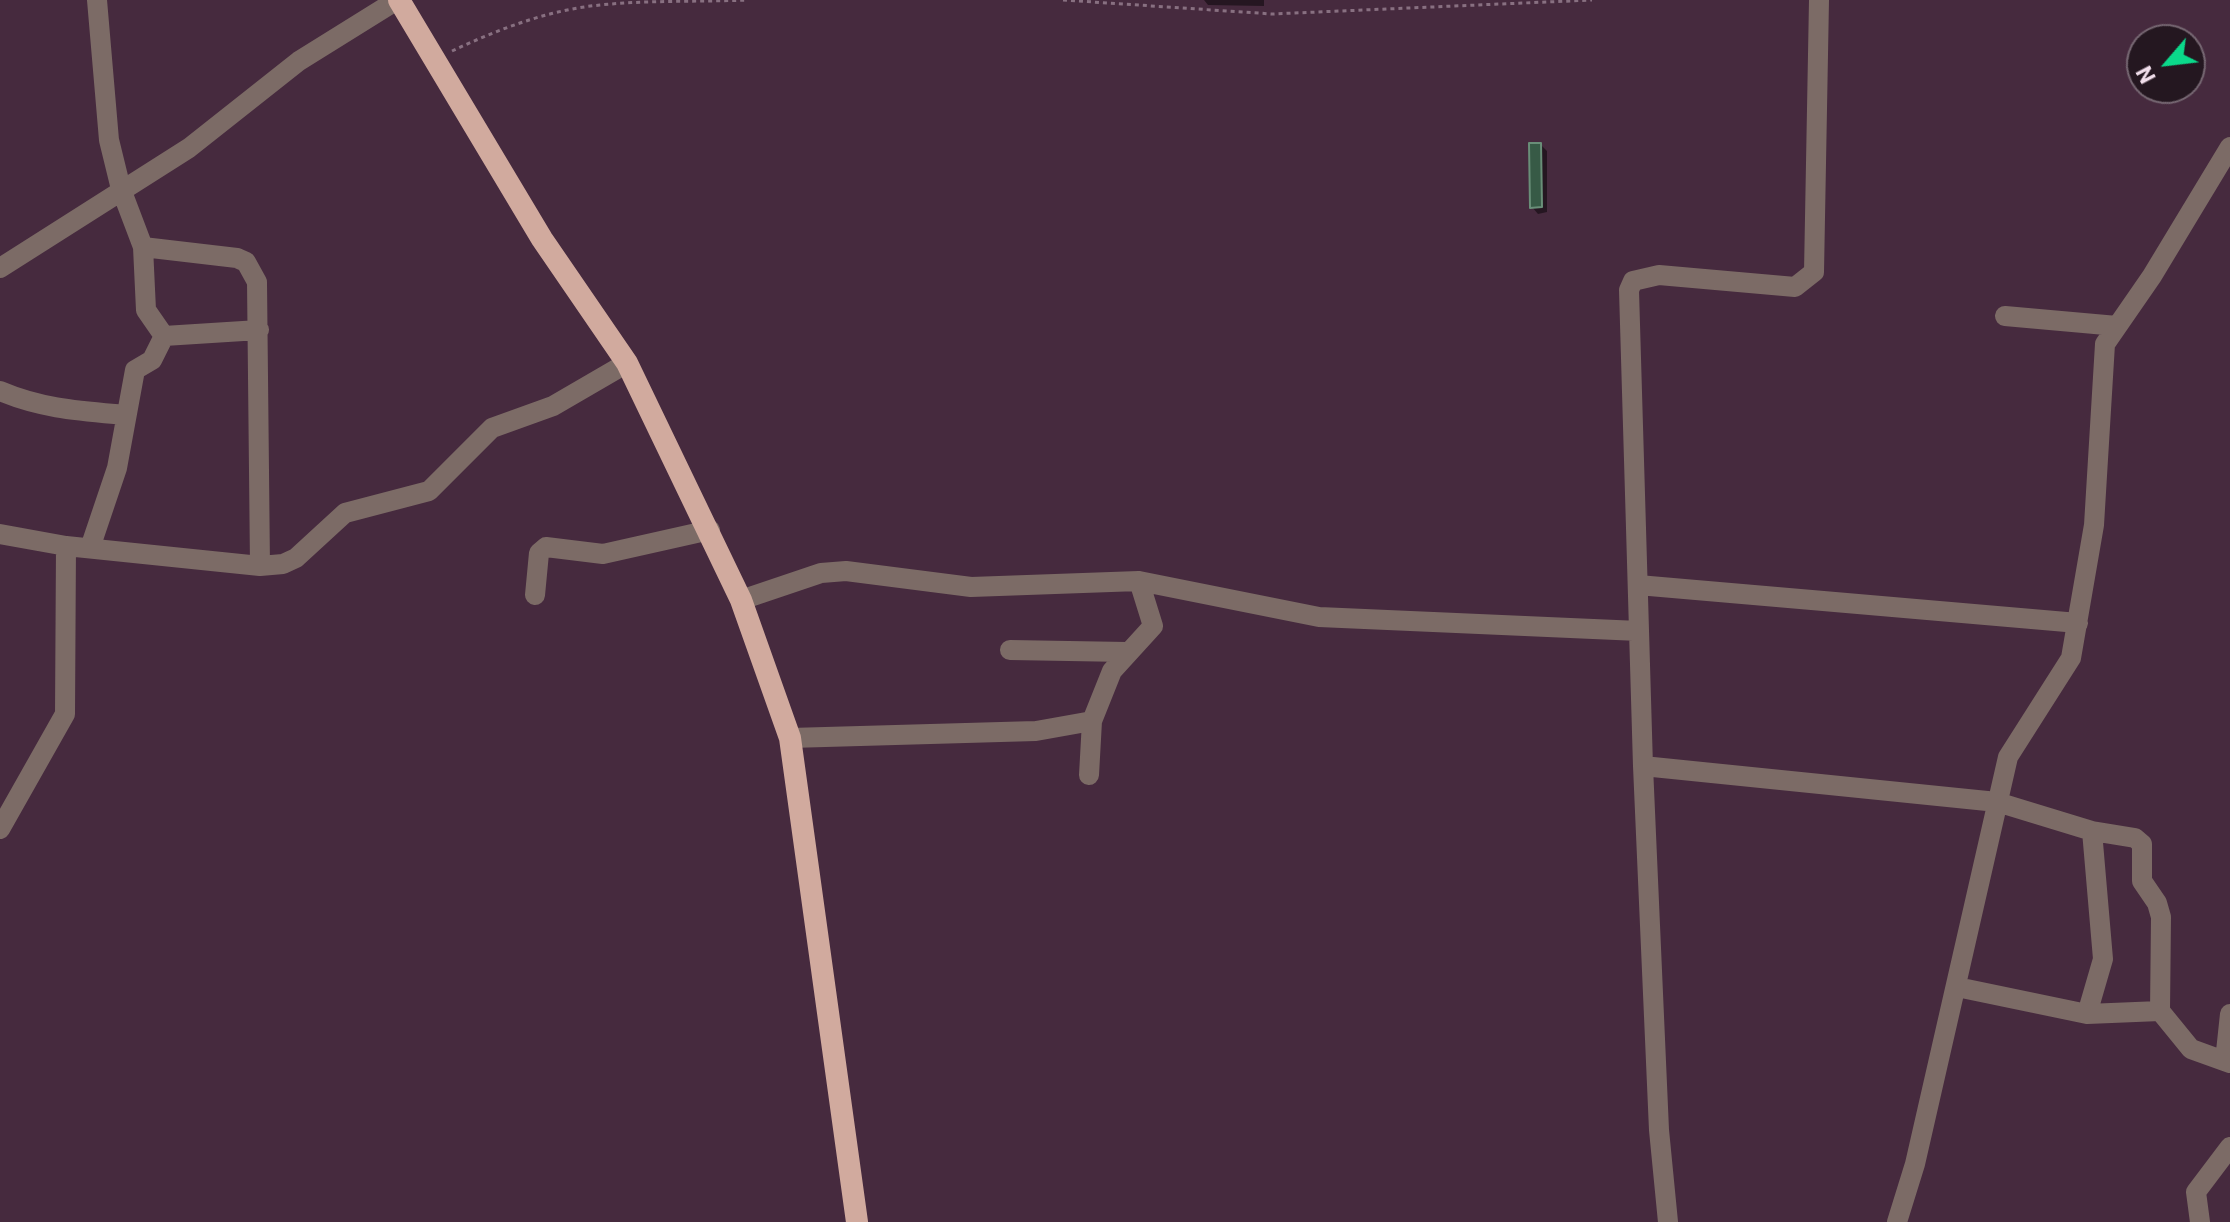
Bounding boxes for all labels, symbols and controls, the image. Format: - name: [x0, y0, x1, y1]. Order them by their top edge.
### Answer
- north arrow: [2126, 24, 2206, 104]
- text: N: [2131, 62, 2161, 87]

